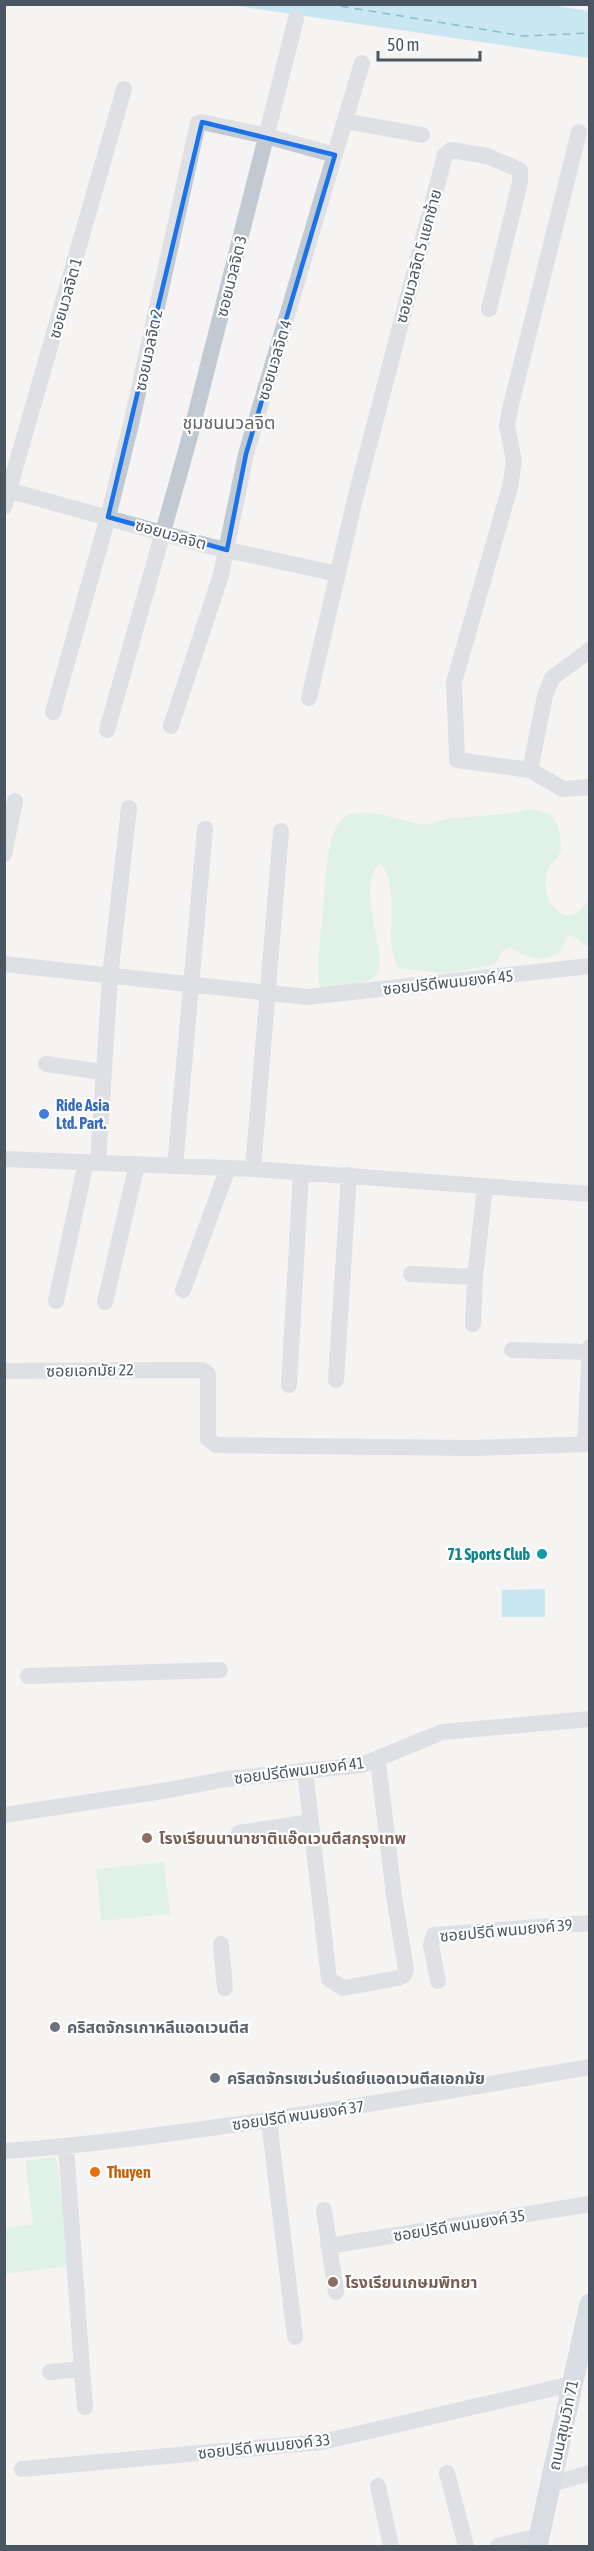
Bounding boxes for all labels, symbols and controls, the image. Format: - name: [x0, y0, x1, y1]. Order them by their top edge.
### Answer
- scale bar: [378, 24, 480, 62]
- text: 50 m: [387, 34, 419, 55]
- street label: ซอยนวลจิต 5 แยกซ้าย: [391, 187, 445, 325]
- street label: ซอยนวลจิต 3: [212, 234, 250, 318]
- street label: ซอยนวลจิต 1: [45, 256, 85, 340]
- street label: ซอยนวลจิต 2: [131, 308, 165, 392]
- street label: ซอยนวลจิต 4: [253, 318, 295, 402]
- district label: ชุมชนนวลจิต: [182, 412, 276, 434]
- street label: ซอยนวลจิต: [133, 515, 209, 553]
- street label: ซอยปรีดีพนมยงค์ 45: [382, 966, 514, 998]
- place label: Ride Asia Ltd. Part.: [56, 1096, 109, 1132]
- marker: Ride Asia Ltd. Part.: [37, 1107, 51, 1121]
- street label: ซอยเอกมัย 22: [46, 1360, 134, 1380]
- place label: 71 Sports Club: [447, 1545, 530, 1563]
- marker: 71 Sports Club: [535, 1547, 549, 1561]
- street label: ซอยปรีดีพนมยงค์ 41: [233, 1753, 365, 1787]
- place label: โรงเรียนนานาชาติแอ๊ดเวนตีสกรุงเทพ: [159, 1829, 407, 1848]
- marker: โรงเรียนนานาชาติแอ๊ดเวนตีสกรุงเทพ: [140, 1831, 154, 1845]
- street label: ซอยปรีดี พนมยงค์ 39: [439, 1915, 573, 1945]
- place label: คริสตจักรเกาหลีแอดเวนตีส: [67, 2018, 249, 2036]
- marker: คริสตจักรเกาหลีแอดเวนตีส: [48, 2020, 62, 2034]
- place label: คริสตจักรเซเว่นธ์เดย์แอดเวนตีสเอกมัย: [227, 2069, 485, 2087]
- marker: คริสตจักรเซเว่นธ์เดย์แอดเวนตีสเอกมัย: [208, 2071, 222, 2085]
- street label: ซอยปรีดี พนมยงค์ 37: [231, 2097, 365, 2133]
- place label: Thuyen: [107, 2163, 151, 2181]
- marker: Thuyen: [88, 2165, 102, 2179]
- street label: ซอยปรีดี พนมยงค์ 35: [392, 2206, 526, 2244]
- place label: โรงเรียนเกษมพิทยา: [345, 2273, 477, 2291]
- marker: โรงเรียนเกษมพิทยา: [326, 2275, 340, 2289]
- street label: ถนนสุขุมวิท 71: [545, 2378, 582, 2472]
- street label: ซอยปรีดี พนมยงค์ 33: [197, 2430, 331, 2462]

